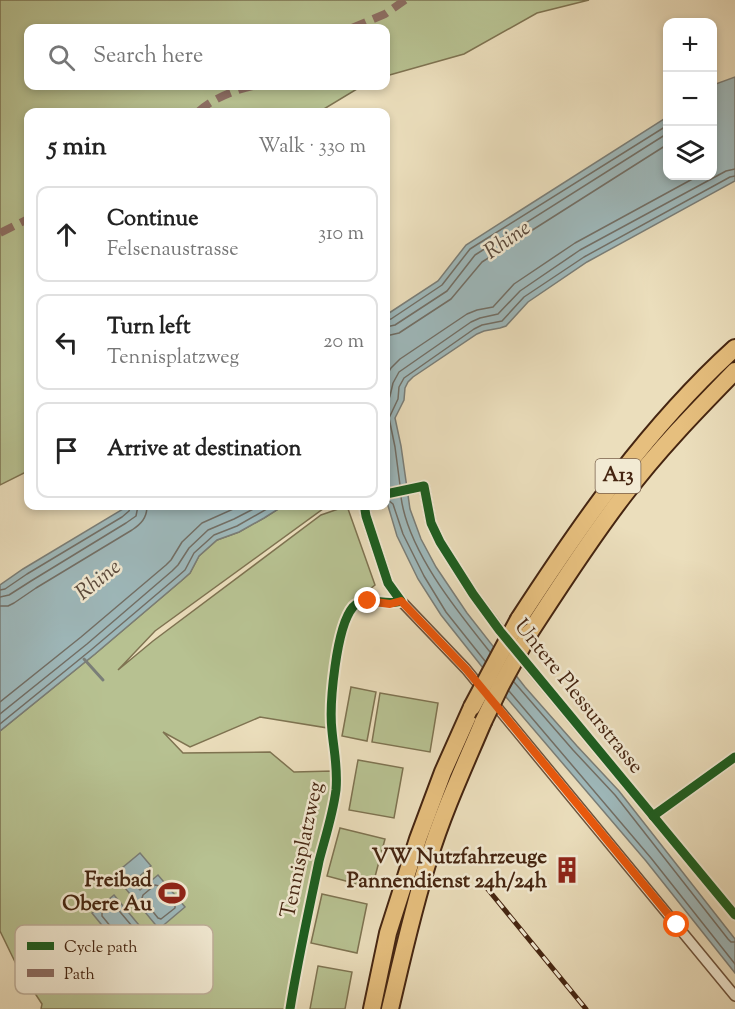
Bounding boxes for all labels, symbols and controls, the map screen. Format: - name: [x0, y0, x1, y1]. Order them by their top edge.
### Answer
- map controls: [663, 18, 717, 180]
- button: +: [663, 18, 717, 72]
- search box: [24, 24, 390, 90]
- icon: search: [45, 41, 78, 74]
- text: Search here: [93, 41, 203, 73]
- button: −: [663, 72, 717, 126]
- button: layers: [663, 126, 717, 180]
- text: 5 min: [48, 129, 107, 166]
- text: Walk · 330 m: [258, 133, 366, 162]
- text: Continue: [107, 204, 198, 236]
- water label: Rhine: [478, 213, 538, 269]
- icon: ahead: [50, 218, 83, 251]
- text: 310 m: [318, 220, 364, 249]
- text: Felsenaustrasse: [107, 236, 239, 265]
- text: Turn left: [107, 312, 190, 344]
- icon: left: [50, 326, 83, 359]
- text: 20 m: [323, 328, 364, 357]
- text: Tennisplatzweg: [107, 344, 239, 373]
- icon: arrive: [50, 434, 83, 467]
- text: Arrive at destination: [107, 434, 302, 466]
- road number: A13: [596, 459, 640, 493]
- water label: Rhine: [69, 553, 129, 609]
- route end: [354, 587, 380, 613]
- street label: Untere Plessurstrasse: [506, 613, 650, 781]
- street label: Tennisplatzweg: [274, 779, 332, 921]
- place label: VW Nutzfahrzeuge Pannendienst 24h/24h: [347, 843, 548, 897]
- building icon: VW Nutzfahrzeuge Pannendienst 24h/24h: [552, 855, 582, 885]
- place label: Freibad Obere Au: [62, 866, 153, 920]
- sports icon: Freibad Obere Au: [157, 878, 187, 908]
- route start: [663, 911, 689, 937]
- legend: [15, 925, 213, 994]
- text: Cycle path: [64, 937, 138, 960]
- text: Path: [64, 964, 95, 987]

